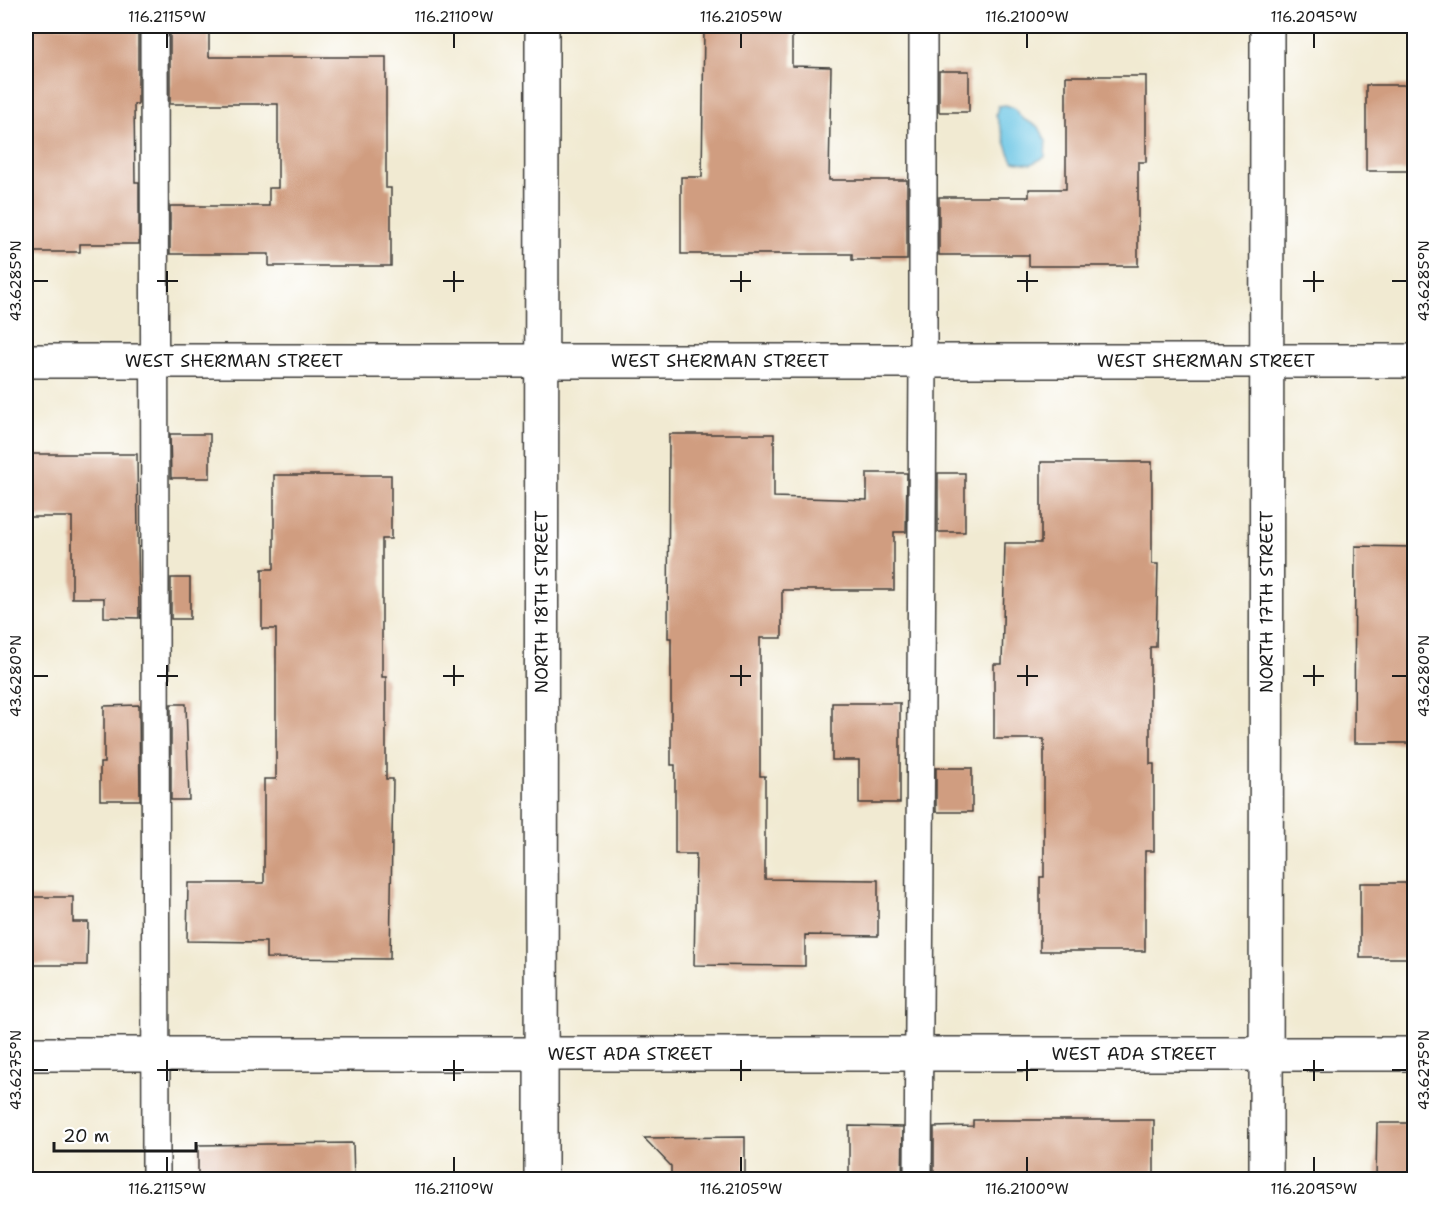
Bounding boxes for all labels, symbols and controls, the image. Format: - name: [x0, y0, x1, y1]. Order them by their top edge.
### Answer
- text: 116.2115°W: [128, 7, 206, 27]
- text: 116.2110°W: [414, 7, 494, 27]
- text: 116.2105°W: [700, 7, 782, 27]
- text: 116.2100°W: [985, 7, 1069, 27]
- text: 116.2095°W: [1271, 7, 1357, 27]
- text: 43.6285°N: [6, 240, 26, 322]
- text: 43.6285°N: [1414, 240, 1434, 322]
- street label: WEST SHERMAN STREET: [125, 349, 343, 373]
- street label: WEST SHERMAN STREET: [611, 349, 829, 373]
- street label: WEST SHERMAN STREET: [1097, 349, 1315, 373]
- street label: NORTH 18TH STREET: [529, 510, 554, 694]
- street label: NORTH 17TH STREET: [1254, 511, 1279, 693]
- text: 43.6280°N: [6, 635, 26, 717]
- text: 43.6280°N: [1414, 635, 1434, 717]
- text: 43.6275°N: [6, 1030, 26, 1110]
- text: 43.6275°N: [1414, 1030, 1434, 1110]
- street label: WEST ADA STREET: [547, 1042, 713, 1066]
- street label: WEST ADA STREET: [1051, 1042, 1217, 1066]
- scale bar: [54, 1115, 196, 1153]
- text: 20 m: [63, 1124, 109, 1148]
- text: 116.2115°W: [128, 1179, 206, 1199]
- text: 116.2110°W: [414, 1179, 494, 1199]
- text: 116.2105°W: [700, 1179, 782, 1199]
- text: 116.2100°W: [985, 1179, 1069, 1199]
- text: 116.2095°W: [1271, 1179, 1357, 1199]

